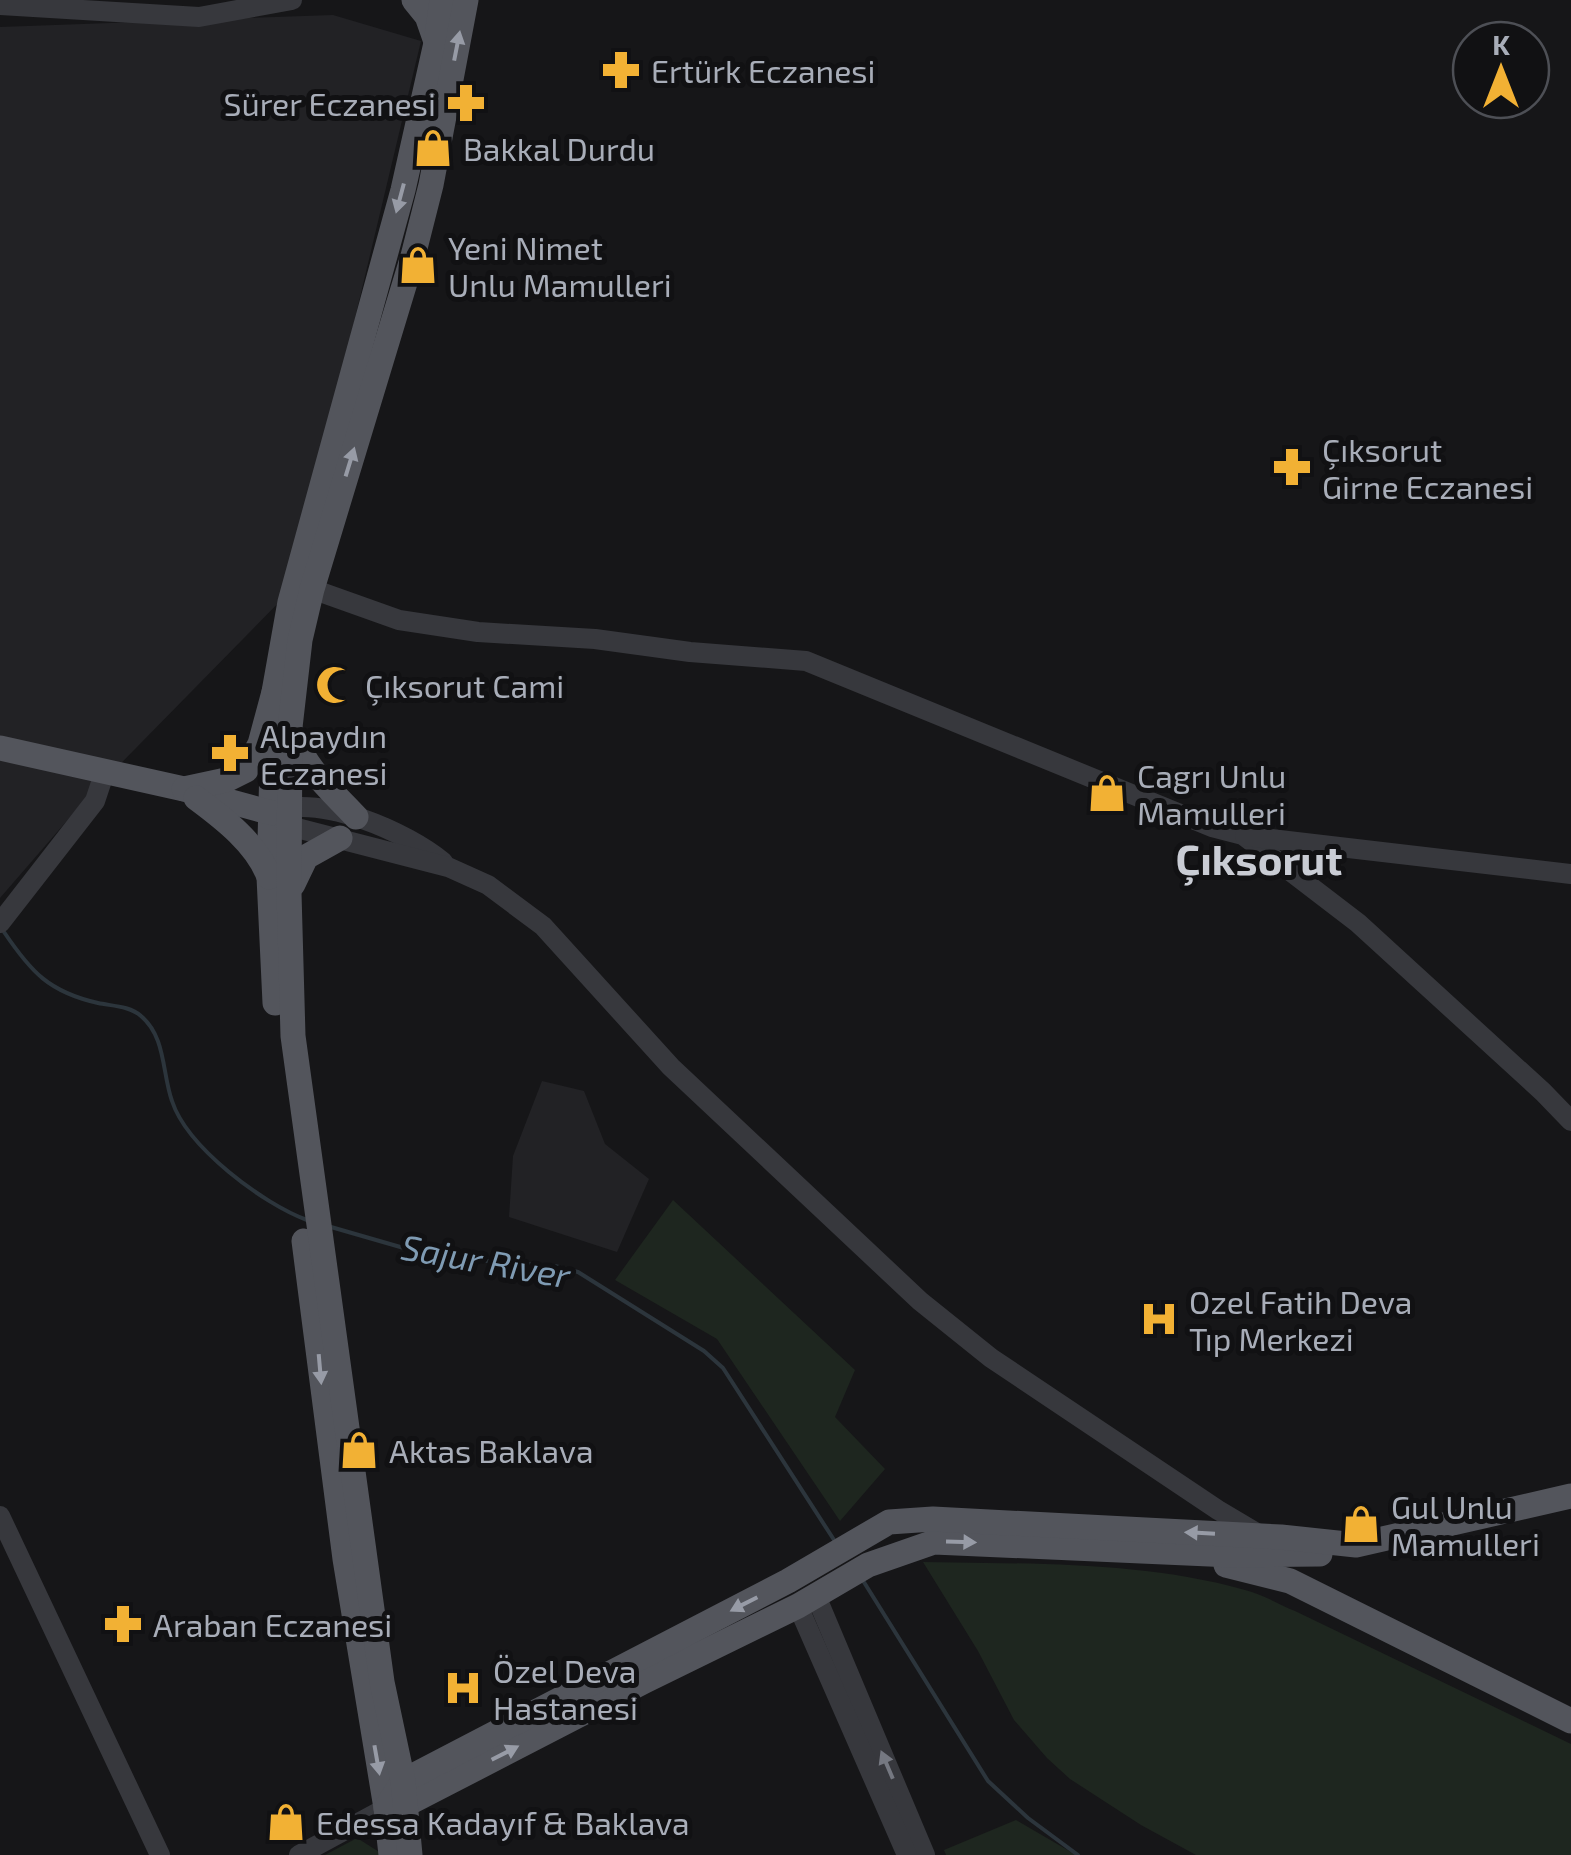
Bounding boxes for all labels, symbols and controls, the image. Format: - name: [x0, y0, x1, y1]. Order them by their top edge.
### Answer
- north arrow: [1451, 20, 1551, 120]
- text: K: [1492, 27, 1510, 61]
- one-way arrow: [450, 29, 465, 61]
- pharmacy icon: Ertürk Eczanesi: [600, 49, 642, 91]
- place label: Ertürk Eczanesi: [651, 51, 876, 89]
- pharmacy icon: Sürer Eczanesi: [445, 82, 487, 124]
- place label: Sürer Eczanesi: [223, 84, 436, 122]
- shop icon: Bakkal Durdu: [412, 127, 454, 169]
- place label: Bakkal Durdu: [463, 129, 655, 167]
- one-way arrow: [392, 183, 408, 214]
- place label: Yeni Nimet Unlu Mamulleri: [448, 228, 672, 303]
- shop icon: Yeni Nimet Unlu Mamulleri: [397, 244, 439, 286]
- place label: Çıksorut Girne Eczanesi: [1322, 430, 1533, 505]
- one-way arrow: [343, 446, 358, 476]
- pharmacy icon: Çıksorut Girne Eczanesi: [1271, 446, 1313, 488]
- mosque icon: Çıksorut Cami: [314, 664, 356, 706]
- place label: Çıksorut Cami: [365, 666, 564, 706]
- place label: Alpaydın Eczanesi: [260, 716, 387, 791]
- pharmacy icon: Alpaydın Eczanesi: [209, 732, 251, 774]
- place label: Cagrı Unlu Mamulleri: [1137, 756, 1286, 831]
- shop icon: Cagrı Unlu Mamulleri: [1086, 772, 1128, 814]
- district label: Çıksorut: [1176, 833, 1342, 886]
- water label: Sajur River: [398, 1224, 575, 1296]
- place label: Ozel Fatih Deva Tıp Merkezi: [1189, 1282, 1412, 1357]
- hospital icon: Ozel Fatih Deva Tıp Merkezi: [1138, 1298, 1180, 1340]
- one-way arrow: [312, 1354, 328, 1386]
- shop icon: Aktas Baklava: [338, 1429, 380, 1471]
- place label: Aktas Baklava: [389, 1431, 593, 1469]
- place label: Gul Unlu Mamulleri: [1391, 1487, 1540, 1562]
- shop icon: Gul Unlu Mamulleri: [1340, 1503, 1382, 1545]
- one-way arrow: [1183, 1525, 1215, 1541]
- one-way arrow: [946, 1535, 978, 1551]
- one-way arrow: [729, 1595, 758, 1612]
- pharmacy icon: Araban Eczanesi: [102, 1603, 144, 1645]
- place label: Araban Eczanesi: [153, 1605, 392, 1643]
- place label: Özel Deva Hastanesi: [493, 1651, 638, 1726]
- hospital icon: Özel Deva Hastanesi: [442, 1667, 484, 1709]
- one-way arrow: [370, 1745, 385, 1776]
- one-way arrow: [491, 1745, 520, 1762]
- one-way arrow: [879, 1750, 895, 1780]
- shop icon: Edessa Kadayıf & Baklava: [265, 1801, 307, 1843]
- place label: Edessa Kadayıf & Baklava: [316, 1803, 690, 1841]

